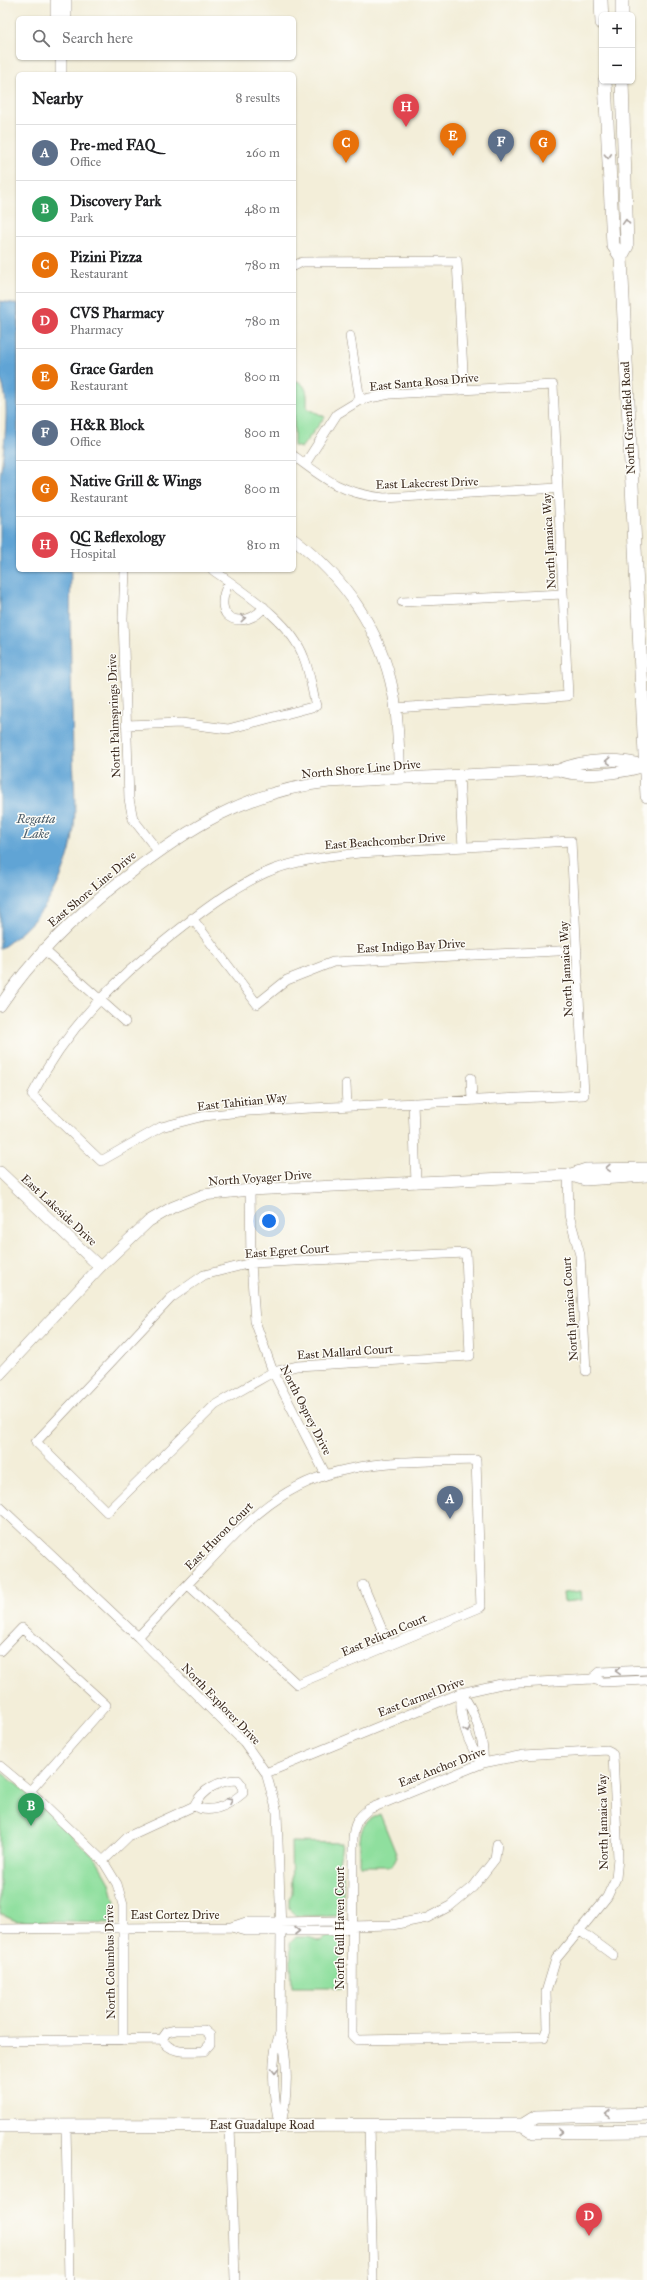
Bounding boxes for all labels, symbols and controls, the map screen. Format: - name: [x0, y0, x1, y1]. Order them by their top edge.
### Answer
- map controls: [599, 12, 635, 84]
- button: +: [599, 12, 635, 48]
- search box: [16, 16, 296, 60]
- icon: search: [30, 27, 52, 49]
- text: Search here: [62, 29, 133, 47]
- button: −: [599, 48, 635, 84]
- text: Nearby: [32, 88, 83, 109]
- text: 8 results: [236, 90, 280, 106]
- pin: H: [393, 94, 419, 127]
- pin: E: [440, 123, 466, 156]
- pin: F: [488, 129, 514, 162]
- pin: C: [333, 130, 359, 163]
- pin: G: [530, 130, 556, 163]
- text: Pre-med FAQ: [70, 136, 155, 154]
- text: A: [41, 145, 49, 161]
- text: 260 m: [246, 145, 280, 161]
- one-way arrow: [604, 153, 613, 159]
- text: Office: [70, 154, 101, 170]
- text: Discovery Park: [70, 192, 162, 210]
- text: B: [41, 201, 49, 217]
- text: 480 m: [245, 201, 280, 217]
- text: Park: [70, 210, 94, 226]
- one-way arrow: [622, 219, 631, 225]
- text: Pizini Pizza: [70, 248, 142, 266]
- text: C: [41, 257, 49, 273]
- text: 780 m: [245, 257, 280, 273]
- text: Restaurant: [70, 266, 128, 282]
- text: CVS Pharmacy: [70, 304, 164, 322]
- text: D: [40, 313, 50, 329]
- text: 780 m: [245, 313, 280, 329]
- text: Pharmacy: [70, 322, 123, 338]
- text: Grace Garden: [70, 360, 153, 378]
- street label: North Greenfield Road: [618, 361, 638, 475]
- text: E: [40, 369, 50, 385]
- text: 800 m: [244, 369, 280, 385]
- street label: East Santa Rosa Drive: [369, 370, 479, 394]
- text: Restaurant: [70, 378, 128, 394]
- text: H&R Block: [70, 416, 144, 434]
- text: F: [41, 425, 49, 441]
- text: 800 m: [244, 425, 280, 441]
- text: Office: [70, 434, 101, 450]
- text: Native Grill & Wings: [70, 472, 201, 490]
- street label: East Lakecrest Drive: [375, 474, 479, 492]
- text: G: [40, 481, 50, 497]
- text: 800 m: [244, 481, 280, 497]
- text: Restaurant: [70, 490, 128, 506]
- street label: North Jamaica Way: [539, 492, 560, 589]
- text: QC Reflexology: [70, 528, 165, 546]
- text: H: [39, 537, 51, 553]
- text: 810 m: [247, 537, 280, 553]
- text: Hospital: [70, 546, 116, 562]
- one-way arrow: [239, 614, 246, 623]
- street label: North Palmsprings Drive: [105, 654, 124, 778]
- street label: North Shore Line Drive: [301, 757, 421, 781]
- one-way arrow: [604, 757, 611, 766]
- water label: Regatta Lake: [16, 811, 55, 842]
- street label: East Beachcomber Drive: [324, 830, 446, 852]
- street label: East Shore Line Drive: [45, 848, 139, 930]
- street label: North Jamaica Way: [556, 920, 577, 1017]
- street label: East Indigo Bay Drive: [356, 936, 466, 957]
- street label: East Tahitian Way: [196, 1090, 288, 1114]
- one-way arrow: [605, 1164, 611, 1172]
- street label: North Voyager Drive: [208, 1167, 312, 1190]
- street label: East Lakeside Drive: [18, 1171, 100, 1249]
- your location: [259, 1211, 279, 1231]
- street label: East Egret Court: [244, 1241, 331, 1262]
- street label: North Jamaica Court: [559, 1256, 582, 1362]
- street label: East Mallard Court: [296, 1342, 394, 1362]
- street label: North Osprey Drive: [277, 1363, 335, 1457]
- pin: A: [437, 1486, 463, 1519]
- street label: East Huron Court: [182, 1498, 257, 1573]
- street label: East Pelican Court: [339, 1610, 430, 1659]
- street label: North Explorer Drive: [179, 1660, 263, 1748]
- one-way arrow: [615, 1667, 621, 1676]
- street label: East Carmel Drive: [376, 1674, 466, 1720]
- one-way arrow: [462, 1726, 471, 1733]
- street label: East Anchor Drive: [397, 1744, 487, 1790]
- street label: North Jamaica Way: [595, 1773, 612, 1870]
- pin: B: [18, 1793, 44, 1826]
- one-way arrow: [226, 1798, 234, 1806]
- street label: North Gull Haven Court: [333, 1866, 347, 1989]
- street label: North Columbus Drive: [102, 1904, 118, 2020]
- street label: East Cortez Drive: [131, 1908, 219, 1922]
- one-way arrow: [294, 1927, 300, 1935]
- one-way arrow: [271, 2068, 279, 2074]
- one-way arrow: [605, 2110, 611, 2119]
- street label: East Guadalupe Road: [210, 2118, 314, 2132]
- one-way arrow: [557, 2128, 563, 2136]
- pin: D: [576, 2203, 602, 2236]

